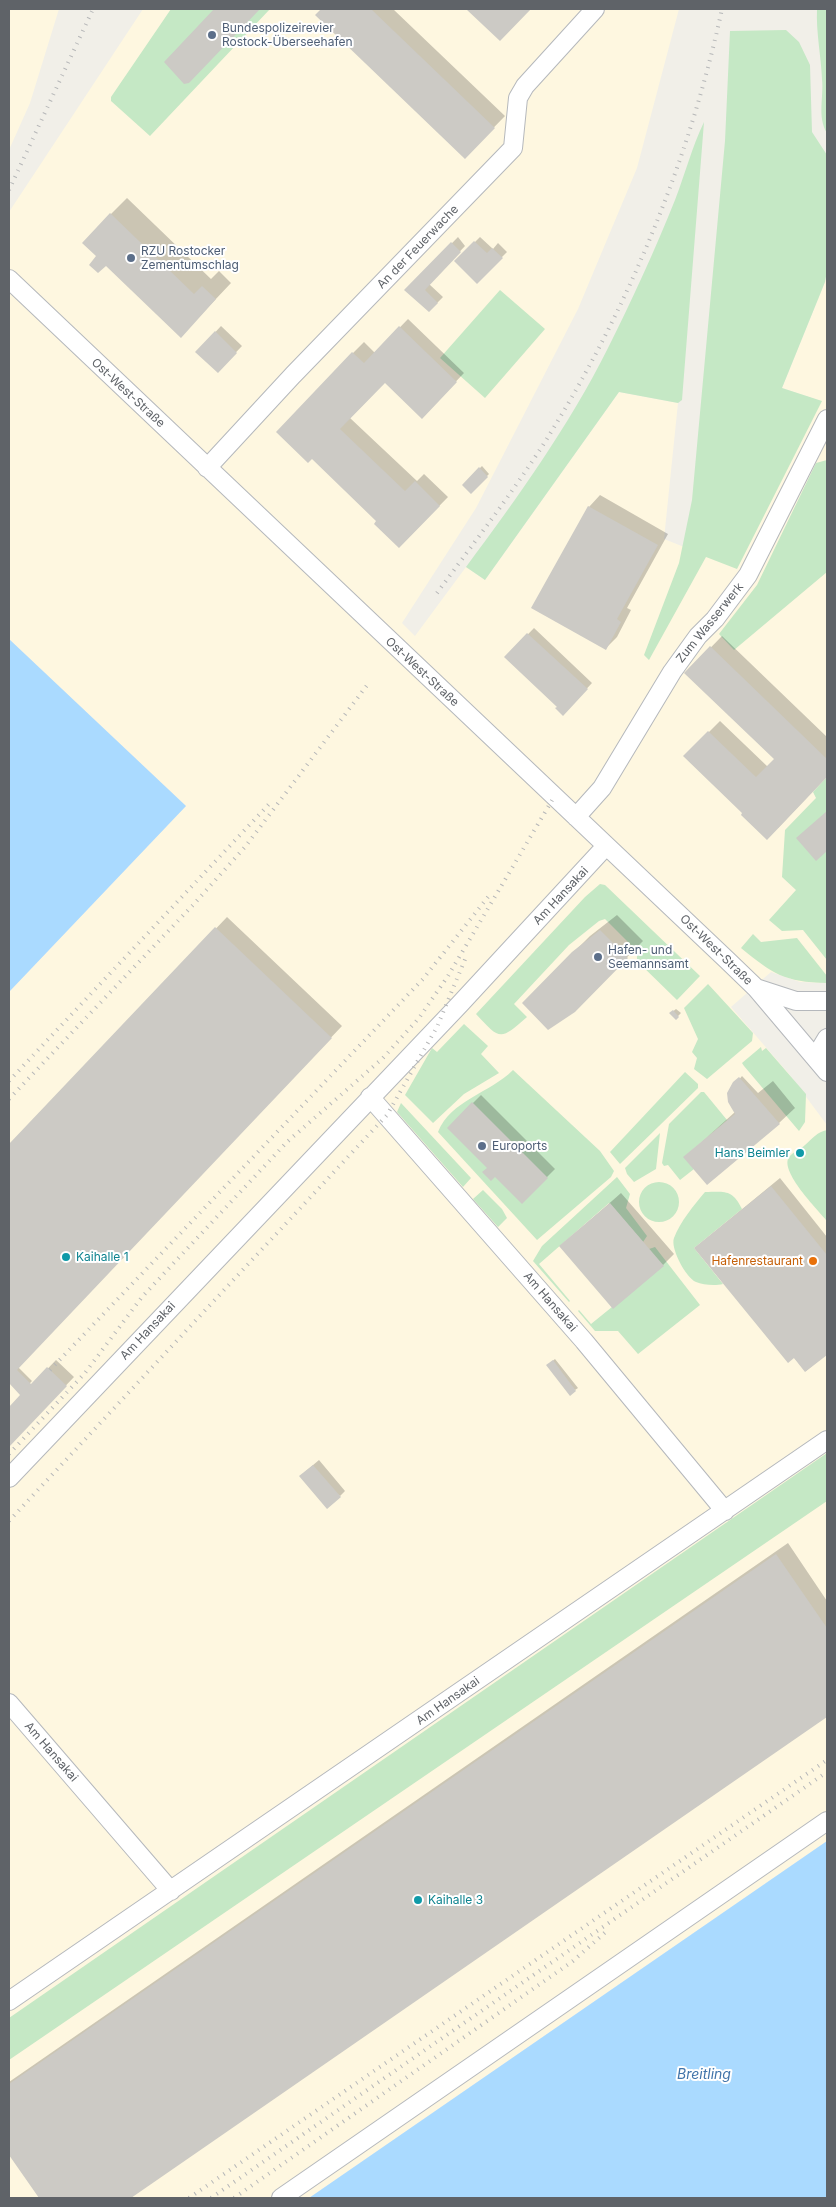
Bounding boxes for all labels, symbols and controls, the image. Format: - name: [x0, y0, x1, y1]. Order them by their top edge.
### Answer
- place label: Bundespolizeirevier Rostock-Überseehafen: [222, 21, 353, 49]
- marker: Bundespolizeirevier Rostock-Überseehafen: [206, 29, 218, 41]
- street label: An der Feuerwache: [374, 202, 462, 292]
- place label: RZU Rostocker Zementumschlag: [141, 244, 239, 272]
- marker: RZU Rostocker Zementumschlag: [125, 252, 137, 264]
- street label: Ost-West-Straße: [88, 355, 168, 431]
- street label: Zum Wasserwerk: [673, 580, 747, 666]
- street label: Ost-West-Straße: [382, 634, 462, 710]
- street label: Am Hansakai: [530, 864, 592, 928]
- street label: Ost-West-Straße: [677, 912, 755, 988]
- place label: Hafen- und Seemannsamt: [608, 943, 689, 971]
- marker: Hafen- und Seemannsamt: [592, 951, 604, 963]
- place label: Euroports: [492, 1139, 547, 1153]
- marker: Euroports: [476, 1140, 488, 1152]
- place label: Hans Beimler: [715, 1146, 790, 1160]
- marker: Hans Beimler: [794, 1147, 806, 1159]
- place label: Kaihalle 1: [76, 1250, 129, 1264]
- marker: Kaihalle 1: [60, 1251, 72, 1263]
- place label: Hafenrestaurant: [711, 1254, 803, 1268]
- marker: Hafenrestaurant: [807, 1255, 819, 1267]
- street label: Am Hansakai: [520, 1269, 580, 1335]
- street label: Am Hansakai: [117, 1299, 179, 1363]
- street label: Am Hansakai: [413, 1674, 483, 1728]
- street label: Am Hansakai: [21, 1719, 81, 1785]
- place label: Kaihalle 3: [428, 1893, 483, 1907]
- marker: Kaihalle 3: [412, 1894, 424, 1906]
- water label: Breitling: [677, 2067, 731, 2083]

